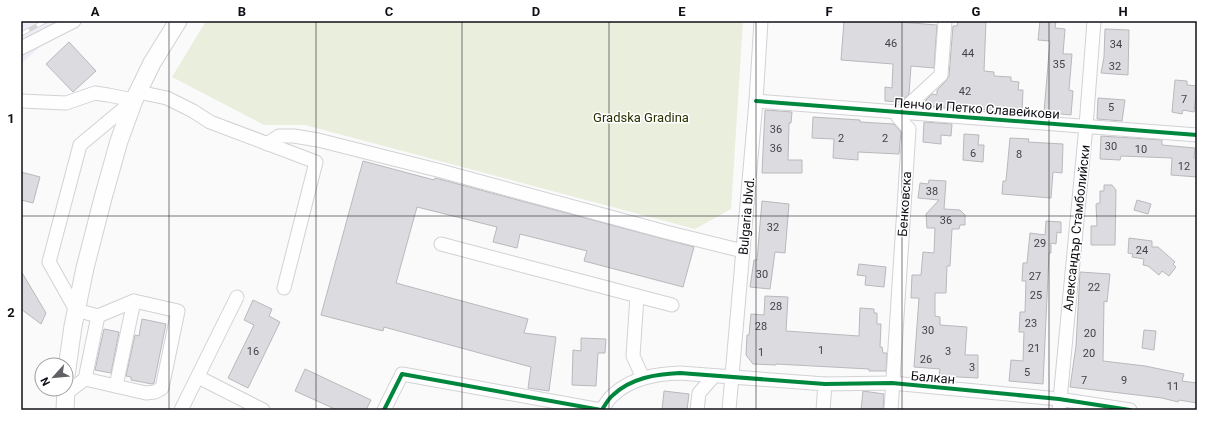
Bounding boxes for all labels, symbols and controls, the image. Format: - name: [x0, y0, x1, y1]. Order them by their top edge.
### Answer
- text: A: [91, 4, 100, 19]
- text: B: [238, 4, 246, 19]
- text: C: [385, 4, 394, 19]
- text: D: [532, 4, 540, 19]
- text: E: [678, 4, 686, 19]
- text: F: [825, 4, 833, 19]
- text: G: [972, 4, 981, 19]
- text: H: [1118, 4, 1128, 19]
- house number: 46: [885, 37, 897, 50]
- house number: 34: [1110, 38, 1122, 51]
- house number: 44: [962, 47, 974, 60]
- house number: 35: [1053, 58, 1065, 71]
- house number: 32: [1109, 60, 1121, 73]
- house number: 42: [959, 85, 971, 98]
- house number: 7: [1181, 93, 1187, 106]
- street label: Пенчо и Петко Славейкови: [894, 95, 1060, 122]
- house number: 5: [1108, 101, 1114, 114]
- park label: Gradska Gradina: [593, 110, 689, 125]
- text: 1: [7, 111, 15, 126]
- house number: 36: [770, 123, 782, 136]
- house number: 2: [838, 132, 844, 145]
- house number: 2: [882, 132, 888, 145]
- house number: 30: [1105, 140, 1117, 153]
- house number: 36: [770, 142, 782, 155]
- house number: 10: [1135, 143, 1147, 156]
- street label: Александър Стамболийски: [1060, 144, 1093, 312]
- house number: 6: [970, 147, 976, 160]
- house number: 8: [1016, 148, 1022, 161]
- house number: 12: [1178, 160, 1190, 173]
- street label: Бенковска: [895, 171, 914, 237]
- street label: Bulgaria blvd.: [736, 176, 757, 256]
- house number: 38: [926, 185, 938, 198]
- house number: 36: [940, 214, 952, 227]
- house number: 32: [767, 221, 779, 234]
- house number: 29: [1034, 237, 1046, 250]
- house number: 24: [1136, 244, 1148, 257]
- house number: 30: [756, 268, 768, 281]
- house number: 27: [1029, 270, 1041, 283]
- house number: 22: [1088, 281, 1100, 294]
- house number: 25: [1030, 289, 1042, 302]
- house number: 28: [770, 300, 782, 313]
- text: 2: [7, 305, 15, 320]
- house number: 23: [1025, 317, 1037, 330]
- house number: 28: [755, 320, 767, 333]
- house number: 30: [922, 324, 934, 337]
- house number: 20: [1084, 327, 1096, 340]
- house number: 21: [1028, 342, 1040, 355]
- house number: 1: [818, 344, 824, 357]
- house number: 16: [247, 345, 259, 358]
- house number: 3: [945, 345, 951, 358]
- house number: 1: [758, 346, 764, 359]
- house number: 20: [1083, 347, 1095, 360]
- house number: 26: [920, 353, 932, 366]
- north arrow: [34, 357, 74, 397]
- house number: 3: [969, 361, 975, 374]
- house number: 5: [1024, 366, 1030, 379]
- street label: Балкан: [910, 368, 956, 387]
- house number: 7: [1081, 374, 1087, 387]
- house number: 9: [1121, 374, 1127, 387]
- text: N: [38, 375, 53, 388]
- house number: 11: [1167, 380, 1179, 393]

